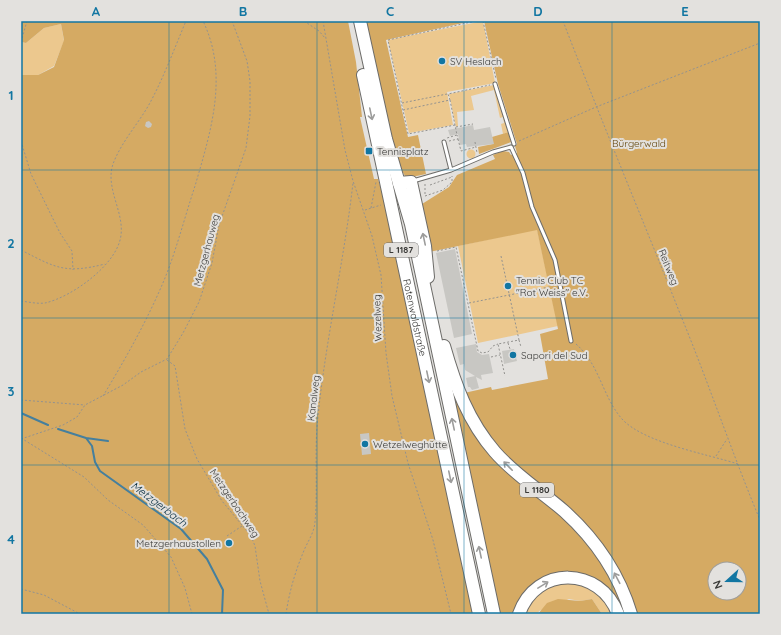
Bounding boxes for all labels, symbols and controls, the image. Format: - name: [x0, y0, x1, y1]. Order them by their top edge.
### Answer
- text: A: [92, 3, 101, 19]
- text: B: [239, 3, 247, 19]
- text: C: [386, 3, 394, 19]
- text: D: [533, 3, 543, 19]
- text: E: [681, 3, 689, 19]
- place label: SV Heslach: [450, 55, 502, 68]
- marker: SV Heslach: [437, 56, 447, 66]
- text: 1: [8, 87, 14, 103]
- one-way arrow: [367, 107, 375, 120]
- park label: Bürgerwald: [612, 137, 666, 150]
- place label: Tennisplatz: [377, 145, 429, 158]
- marker: Tennisplatz: [364, 146, 374, 156]
- street label: Metzgerhauweg: [191, 213, 222, 288]
- one-way arrow: [419, 233, 427, 246]
- text: 2: [7, 235, 15, 251]
- road number: L 1187: [384, 243, 418, 257]
- street label: Reitweg: [655, 247, 682, 287]
- place label: Tennis Club TC "Rot Weiss" e.V.: [516, 274, 588, 299]
- street label: Rotenwaldstraße: [400, 278, 429, 358]
- marker: Tennis Club TC "Rot Weiss" e.V.: [503, 281, 513, 291]
- street label: Wezelweg: [370, 294, 385, 342]
- place label: Sapori del Sud: [521, 349, 588, 362]
- marker: Sapori del Sud: [508, 350, 518, 360]
- one-way arrow: [425, 371, 433, 384]
- street label: Kanalweg: [304, 374, 323, 422]
- text: 3: [8, 383, 15, 399]
- one-way arrow: [449, 418, 457, 431]
- place label: Wetzelweghütte: [373, 438, 447, 451]
- marker: Wetzelweghütte: [360, 439, 370, 449]
- one-way arrow: [503, 461, 513, 470]
- street label: Metzgerbachweg: [207, 466, 262, 540]
- one-way arrow: [446, 470, 454, 483]
- water label: Metzgerbach: [128, 478, 190, 530]
- road number: L 1180: [520, 483, 554, 497]
- text: 4: [7, 531, 15, 547]
- place label: Metzgerhaustollen: [136, 537, 221, 550]
- marker: Metzgerhaustollen: [224, 538, 234, 548]
- one-way arrow: [476, 546, 484, 559]
- north arrow: [707, 561, 747, 601]
- one-way arrow: [612, 572, 620, 584]
- text: N: [710, 578, 726, 591]
- one-way arrow: [537, 580, 549, 588]

